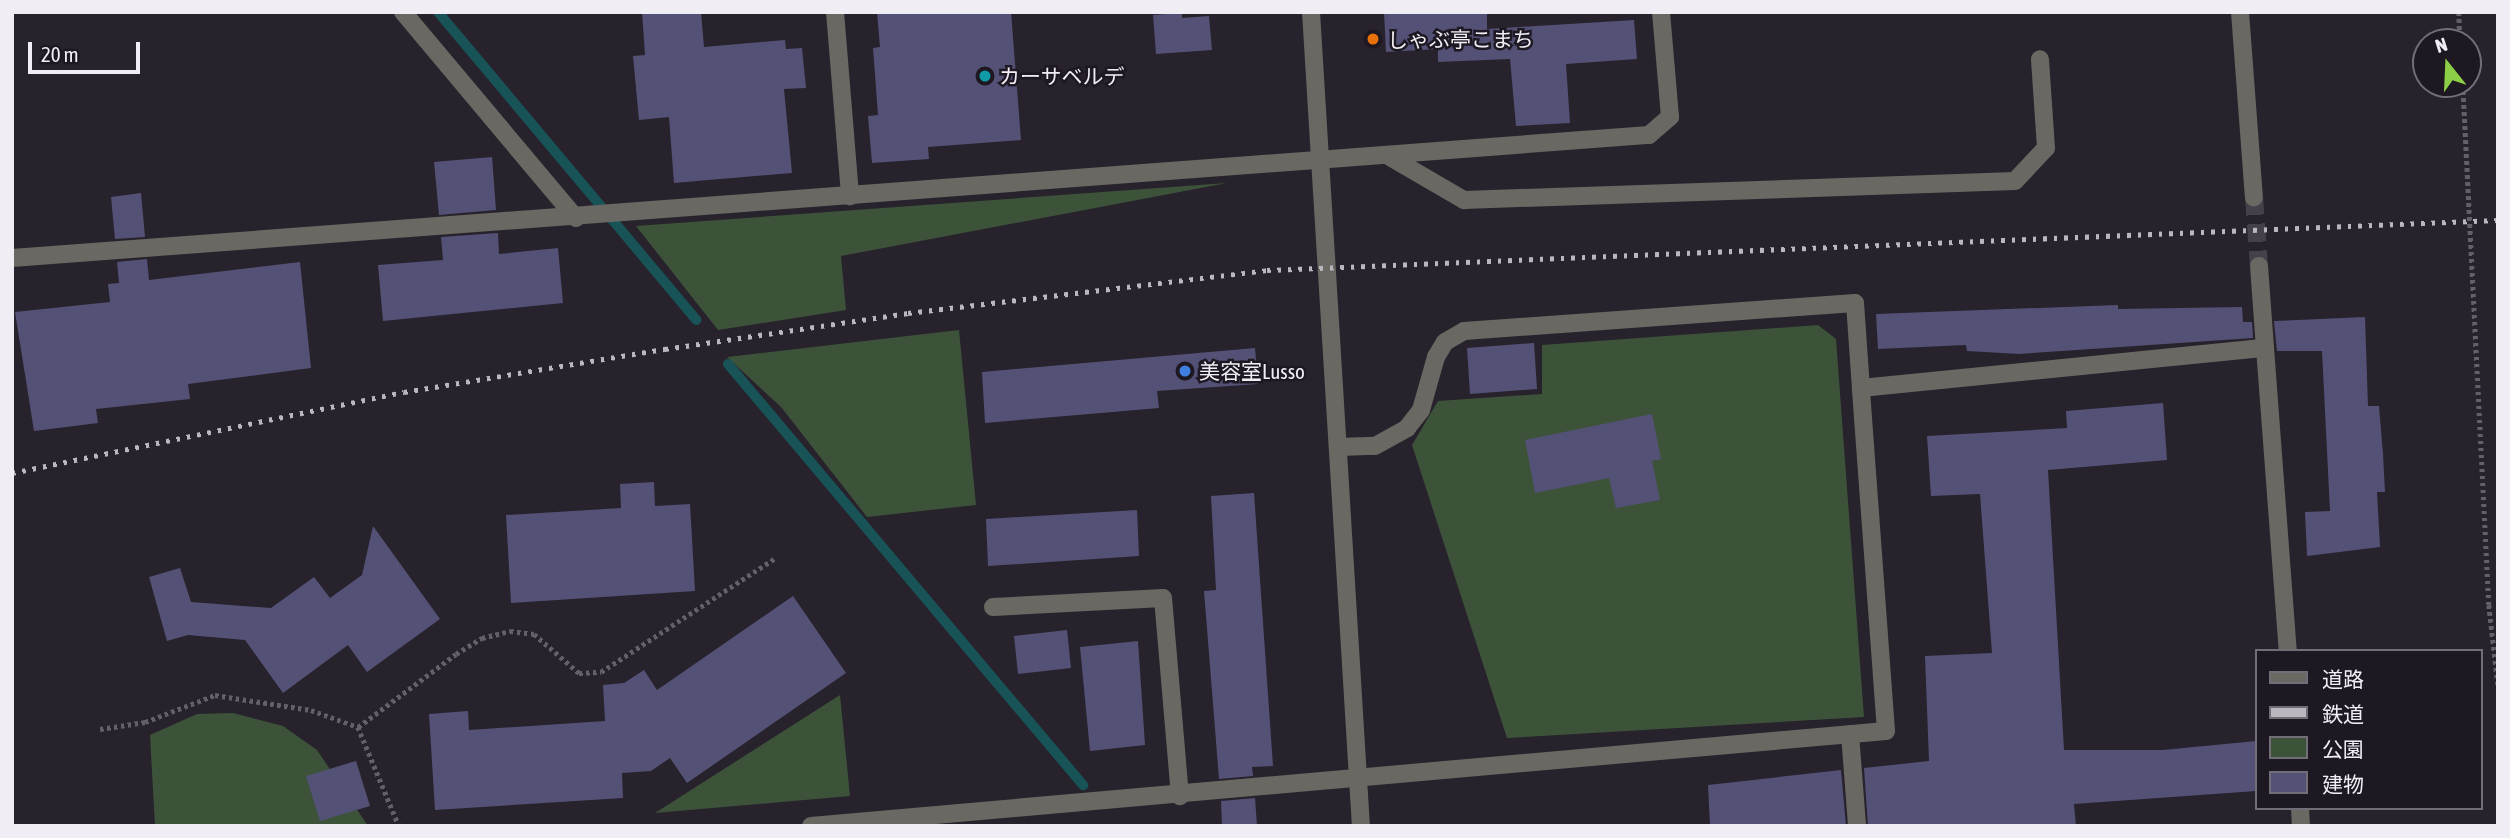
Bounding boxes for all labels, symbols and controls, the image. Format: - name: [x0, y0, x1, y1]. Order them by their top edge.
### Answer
- place label: しゃぶ亭こまち: [1387, 26, 1534, 52]
- scale bar: [32, 28, 144, 72]
- north arrow: [2412, 28, 2482, 98]
- marker: しゃぶ亭こまち: [1365, 31, 1381, 47]
- text: N: [2432, 33, 2450, 57]
- text: 20 m: [41, 42, 79, 66]
- place label: カーサベルデ: [999, 63, 1125, 89]
- marker: カーサベルデ: [977, 68, 993, 84]
- place label: 美容室Lusso: [1199, 358, 1305, 384]
- marker: 美容室Lusso: [1177, 363, 1193, 379]
- legend: [2254, 649, 2482, 810]
- text: 道路: [2322, 667, 2364, 691]
- text: 鉄道: [2322, 702, 2364, 726]
- text: 公園: [2322, 737, 2364, 761]
- text: 建物: [2322, 772, 2364, 796]

